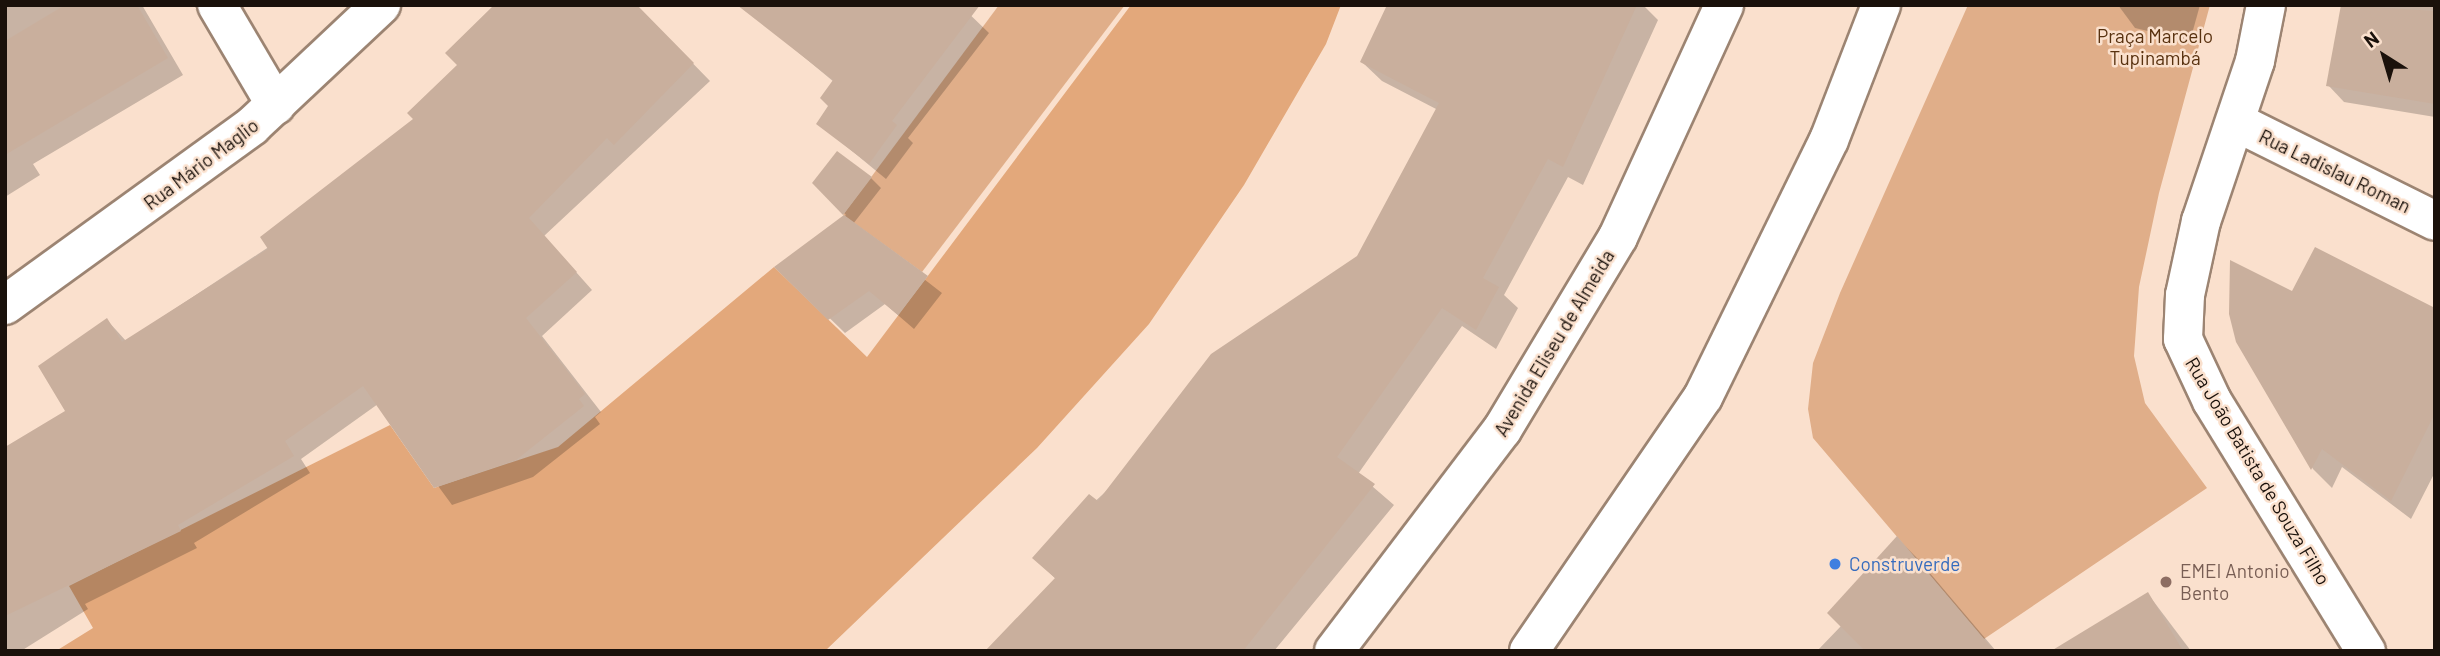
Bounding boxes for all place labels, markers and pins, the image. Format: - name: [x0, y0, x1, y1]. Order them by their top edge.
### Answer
- place label: Construverde: [1849, 553, 1960, 575]
- marker: Construverde: [1827, 556, 1843, 572]
- place label: EMEI Antonio Bento: [2180, 560, 2289, 604]
- marker: EMEI Antonio Bento: [2158, 574, 2174, 590]

